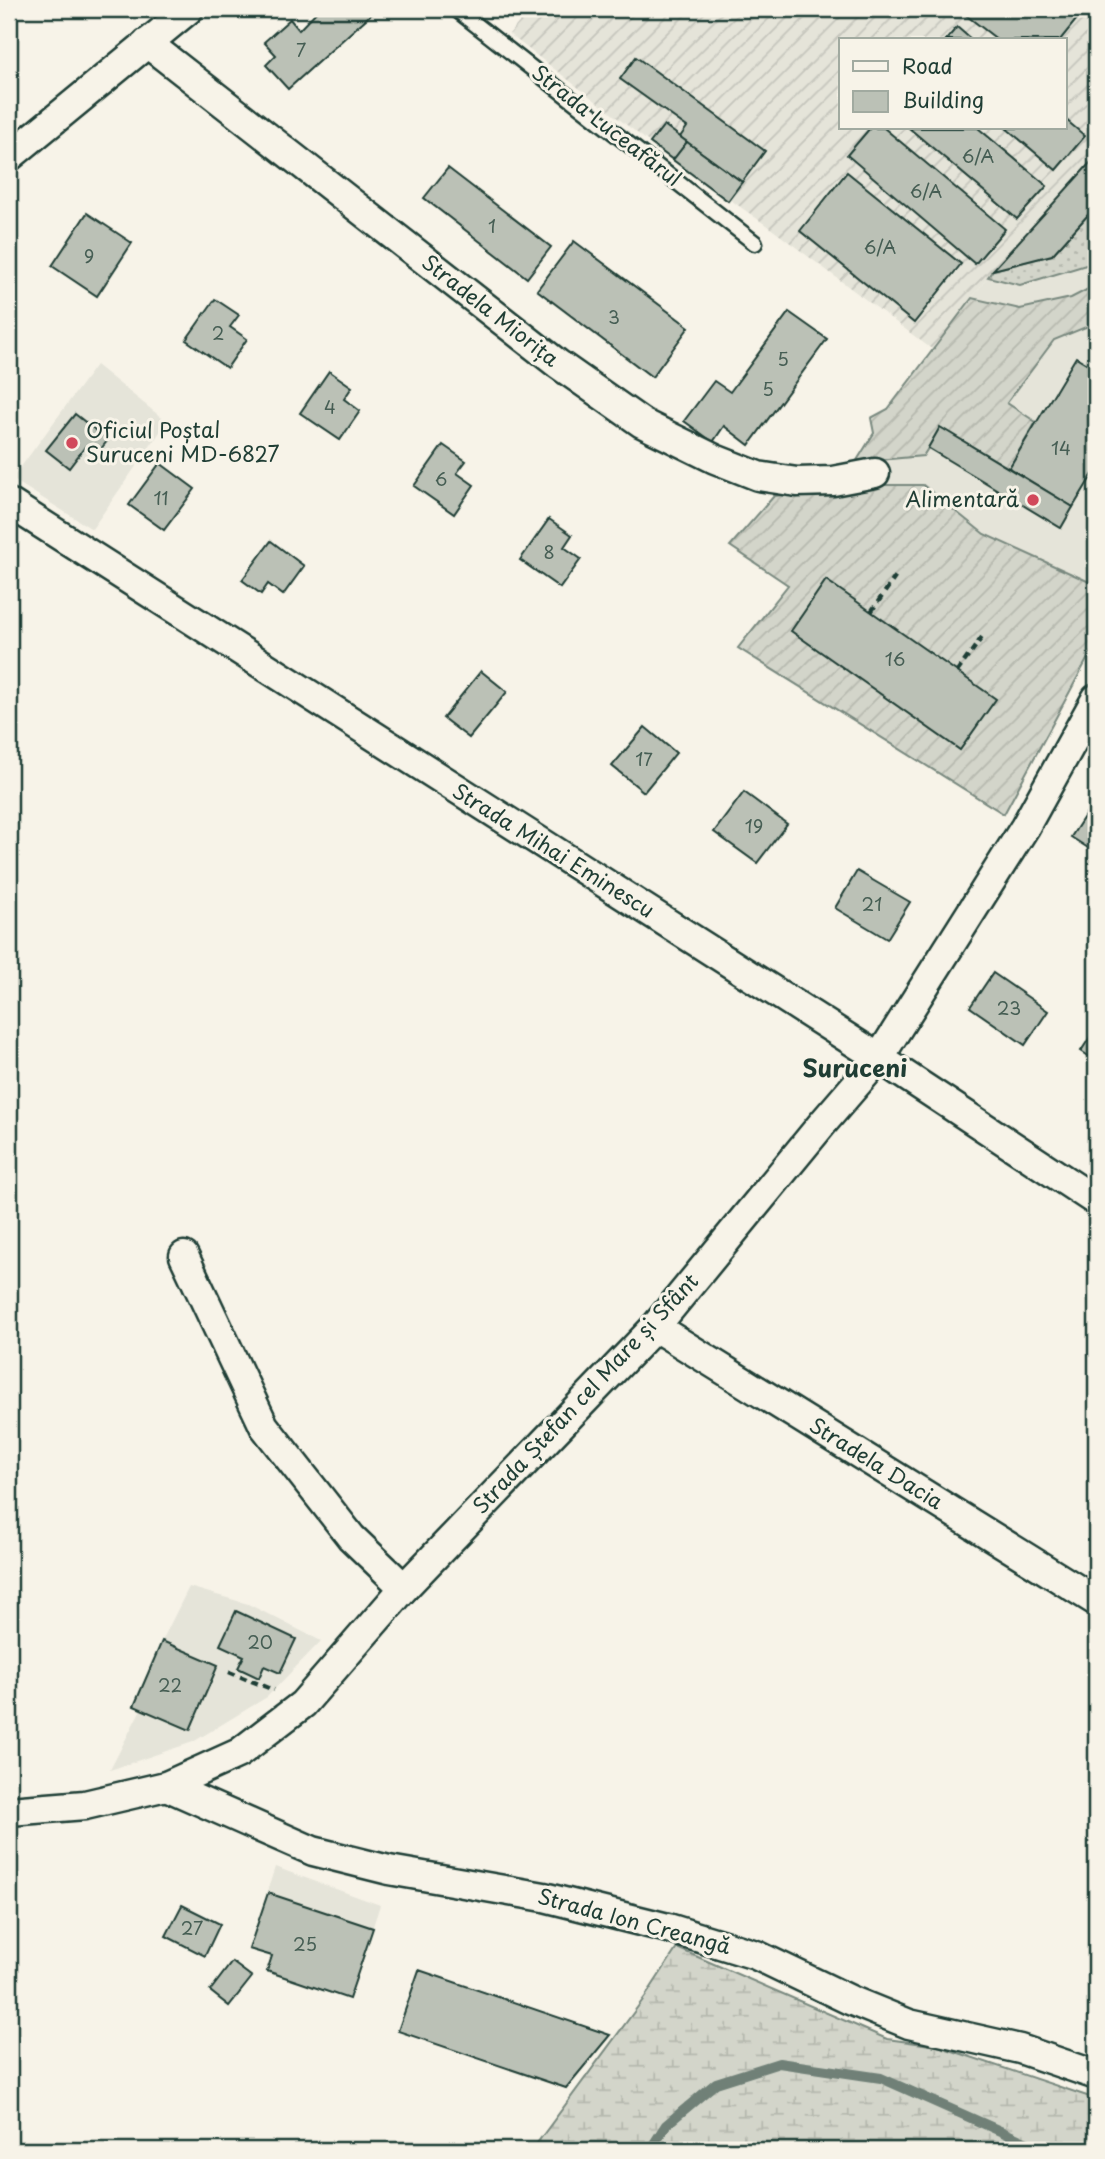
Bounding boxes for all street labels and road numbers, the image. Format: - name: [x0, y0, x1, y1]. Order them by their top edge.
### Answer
- street label: Strada Luceafărul: [526, 56, 689, 193]
- street label: Stradela Miorița: [416, 245, 567, 374]
- street label: Strada Mihai Eminescu: [447, 774, 661, 925]
- street label: Strada Ștefan cel Mare și Sfânt: [464, 1265, 705, 1520]
- street label: Stradela Dacia: [804, 1408, 950, 1516]
- street label: Strada Ion Creangă: [535, 1879, 735, 1961]

